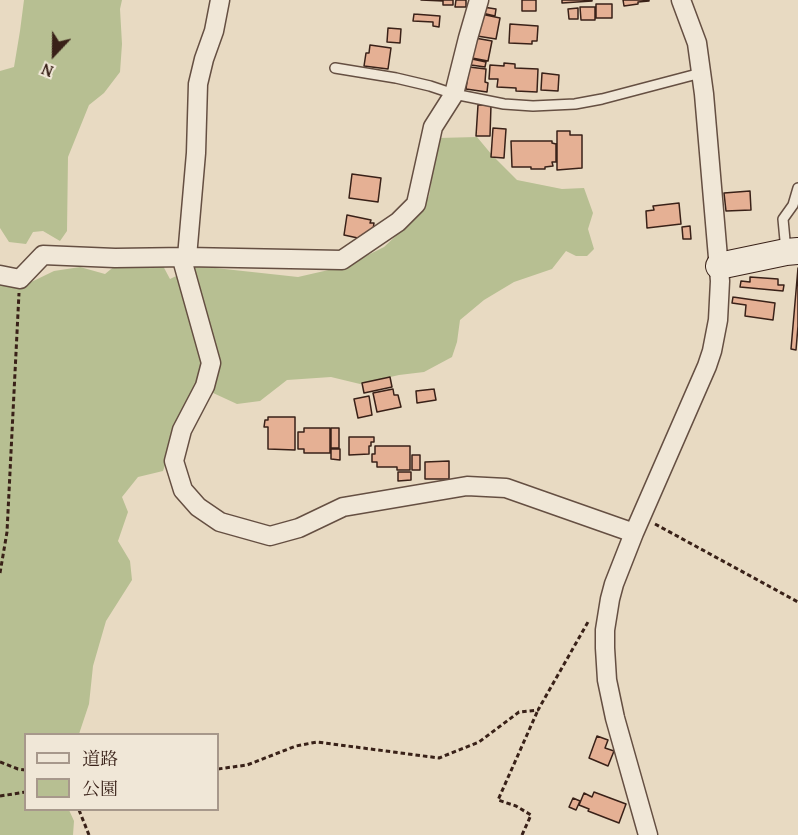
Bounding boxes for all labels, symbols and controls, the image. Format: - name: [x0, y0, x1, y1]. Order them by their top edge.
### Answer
- north arrow: [24, 24, 84, 84]
- text: N: [38, 58, 57, 84]
- legend: [24, 733, 219, 811]
- text: 道路: [82, 745, 118, 772]
- text: 公園: [82, 775, 118, 802]

